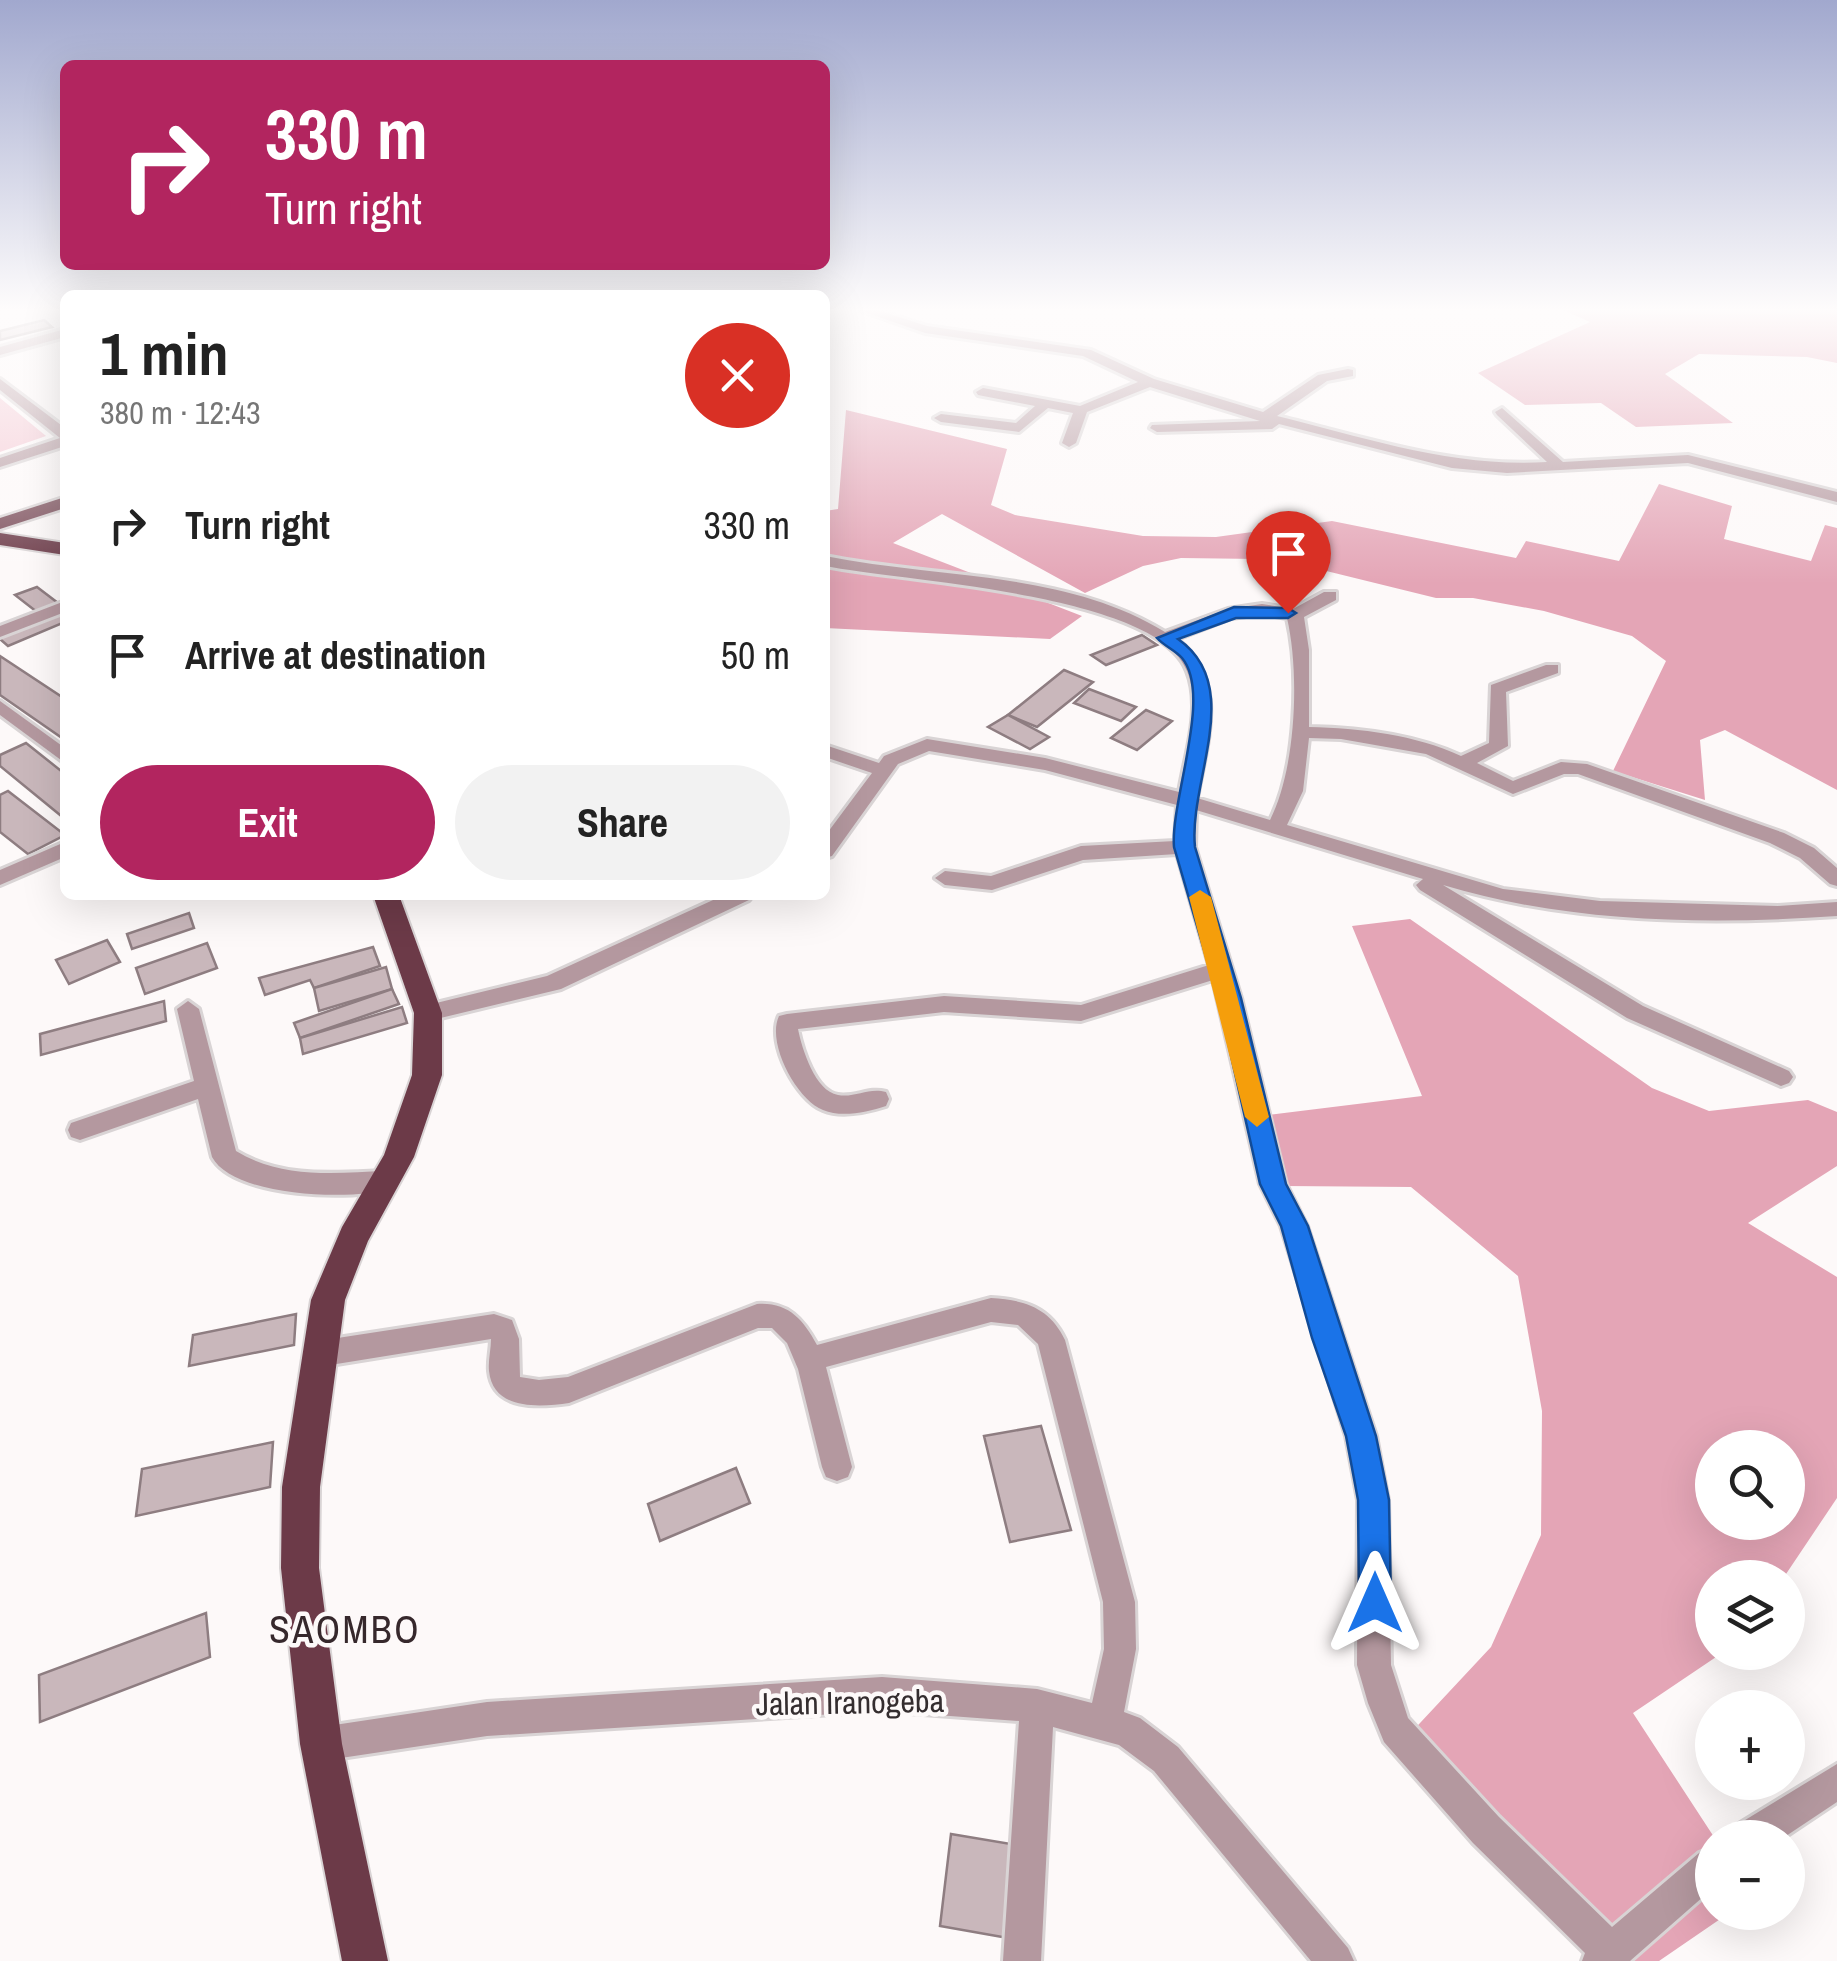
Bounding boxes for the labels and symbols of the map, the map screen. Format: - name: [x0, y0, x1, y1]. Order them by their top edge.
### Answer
- pin: [1246, 511, 1331, 614]
- position arrow: [1323, 1551, 1427, 1655]
- district label: SAOMBO: [269, 1604, 421, 1655]
- street label: Jalan Iranogeba: [756, 1679, 945, 1725]

